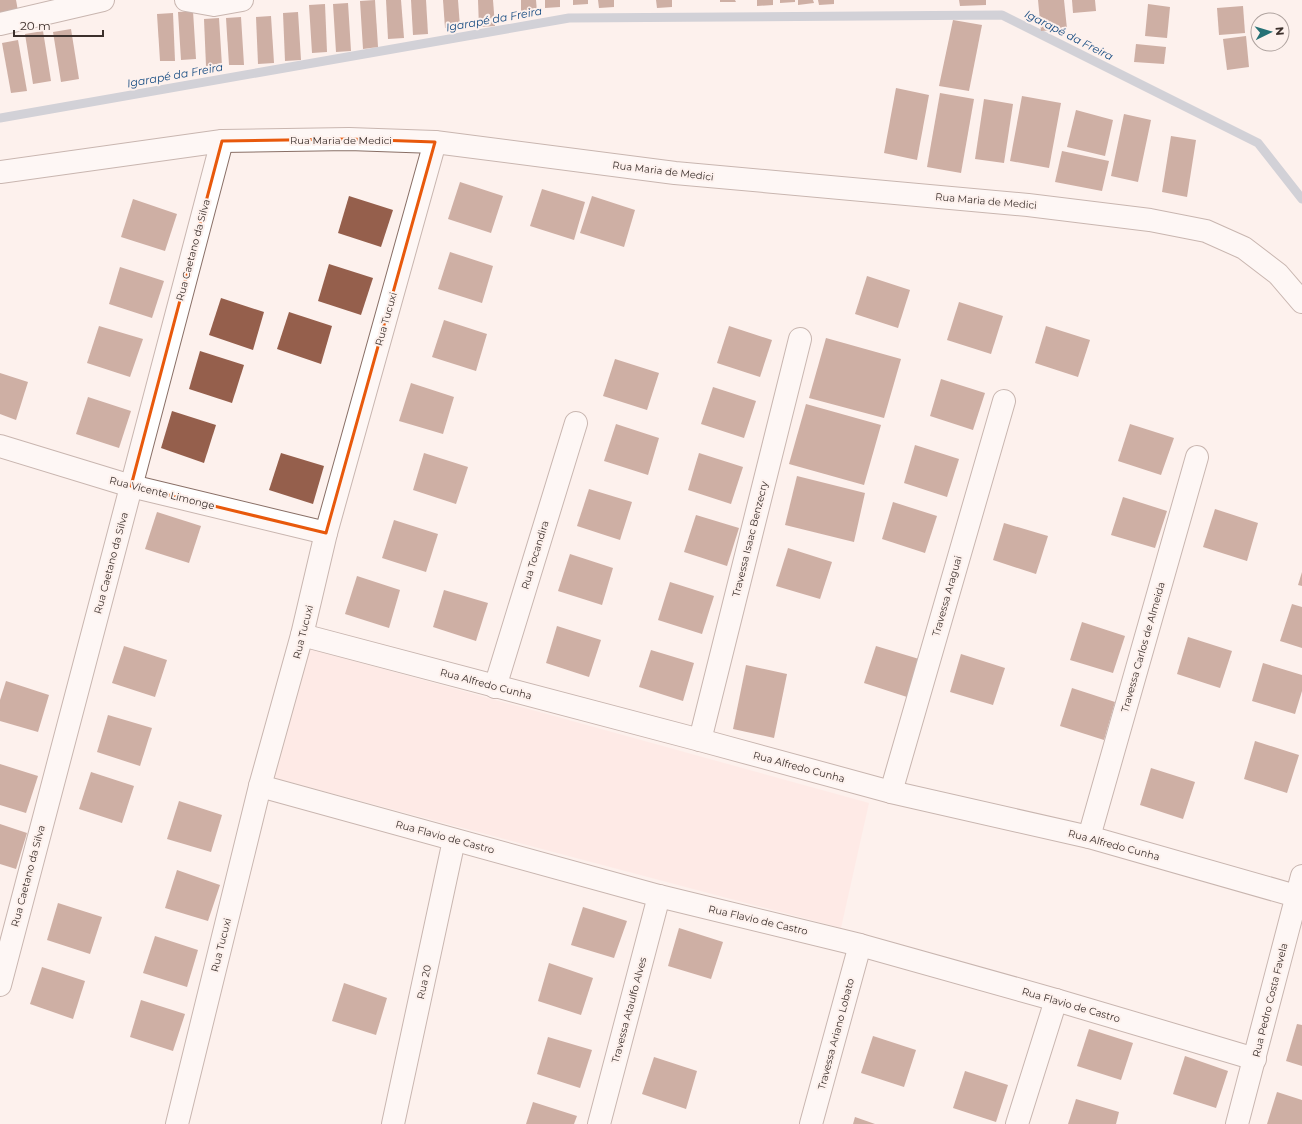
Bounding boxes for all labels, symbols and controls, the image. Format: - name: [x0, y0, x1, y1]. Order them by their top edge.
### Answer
- water label: Igarapé da Freira: [445, 4, 543, 34]
- water label: Igarapé da Freira: [1022, 7, 1116, 63]
- scale bar: [14, 12, 103, 38]
- north arrow: [1250, 12, 1290, 52]
- text: 20 m: [20, 18, 51, 33]
- text: N: [1273, 26, 1287, 36]
- water label: Igarapé da Freira: [126, 60, 224, 90]
- street label: Rua Maria de Medici: [290, 134, 392, 147]
- street label: Rua Maria de Medici: [612, 158, 714, 184]
- street label: Rua Maria de Medici: [935, 190, 1037, 212]
- street label: Rua Caetano da Silva: [173, 198, 213, 302]
- street label: Rua Tucuxi: [372, 291, 400, 347]
- street label: Rua Vicente Limonge: [108, 474, 216, 512]
- street label: Travessa Isaac Benzecry: [729, 479, 771, 598]
- street label: Rua Caetano da Silva: [91, 511, 131, 615]
- street label: Rua Tocandira: [518, 519, 552, 591]
- street label: Travessa Araguai: [929, 554, 965, 638]
- street label: Travessa Carlos de Almeida: [1118, 580, 1168, 714]
- street label: Rua Tucuxi: [290, 604, 316, 660]
- street label: Rua Alfredo Cunha: [439, 666, 533, 702]
- street label: Rua Alfredo Cunha: [752, 749, 846, 785]
- street label: Rua Flavio de Castro: [394, 818, 496, 856]
- street label: Rua Caetano da Silva: [8, 824, 48, 928]
- street label: Rua Alfredo Cunha: [1067, 827, 1161, 863]
- street label: Rua Flavio de Castro: [707, 902, 809, 938]
- street label: Rua Tucuxi: [208, 917, 234, 973]
- street label: Rua Pedro Costa Favela: [1250, 942, 1290, 1058]
- street label: Travessa Ataulfo Alves: [609, 956, 649, 1064]
- street label: Rua 20: [414, 963, 434, 1000]
- street label: Travessa Ariano Lobato: [815, 977, 857, 1091]
- street label: Rua Flavio de Castro: [1020, 985, 1122, 1025]

